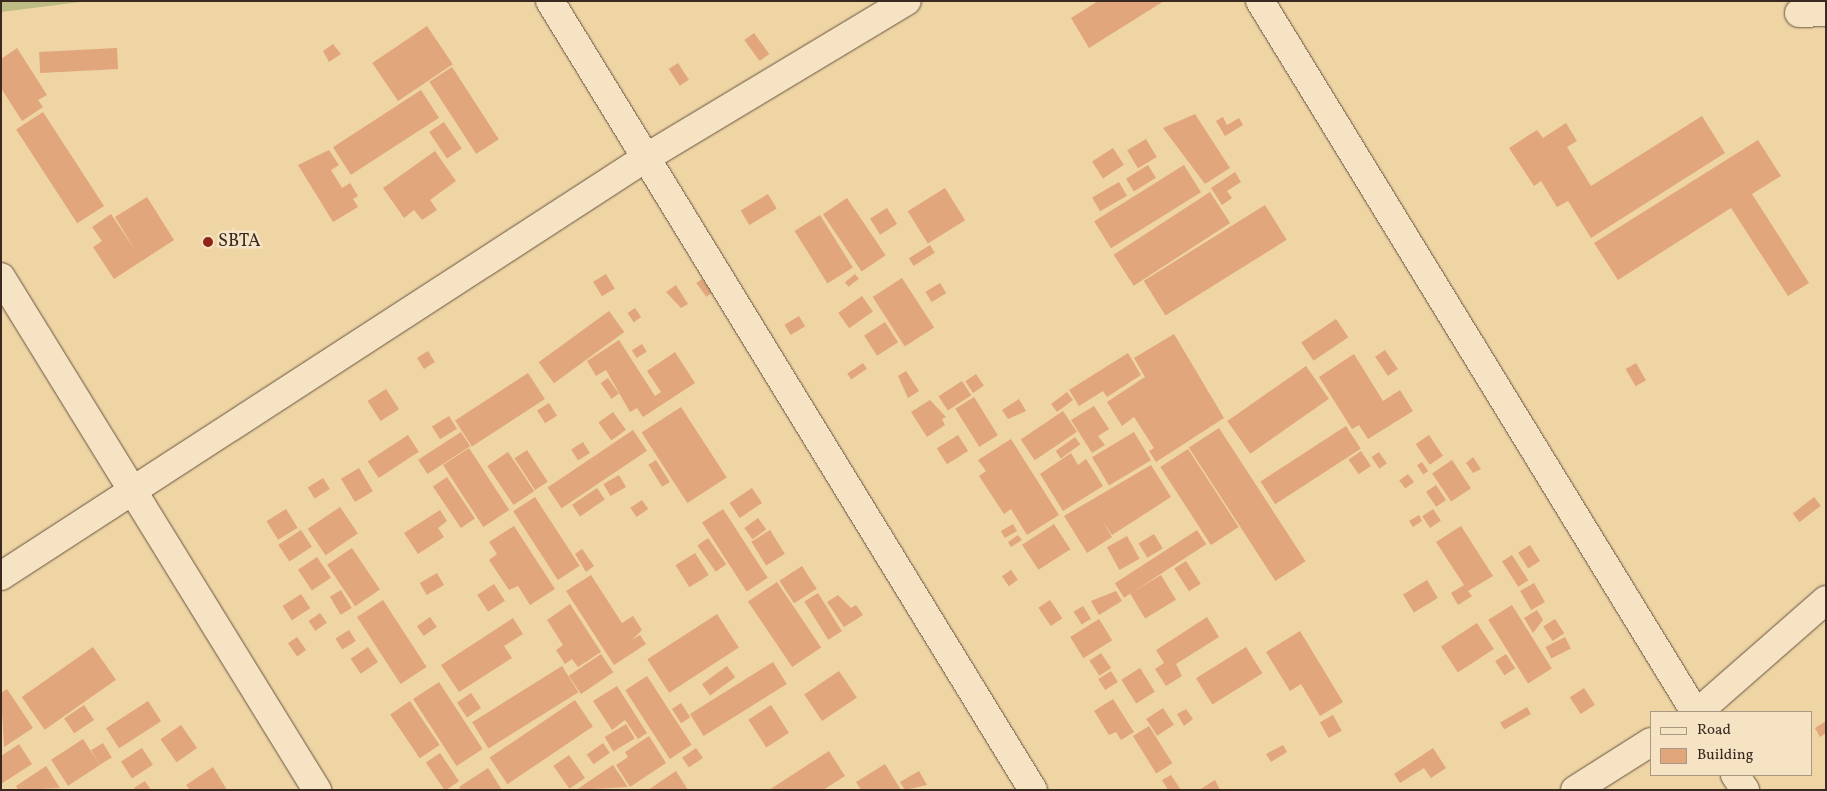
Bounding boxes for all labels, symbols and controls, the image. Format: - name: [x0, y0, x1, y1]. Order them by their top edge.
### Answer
- place label: SBTA: [218, 231, 261, 253]
- marker: SBTA: [202, 236, 214, 248]
- legend: [1650, 711, 1812, 776]
- text: Road: [1697, 720, 1731, 741]
- text: Building: [1697, 745, 1753, 766]

